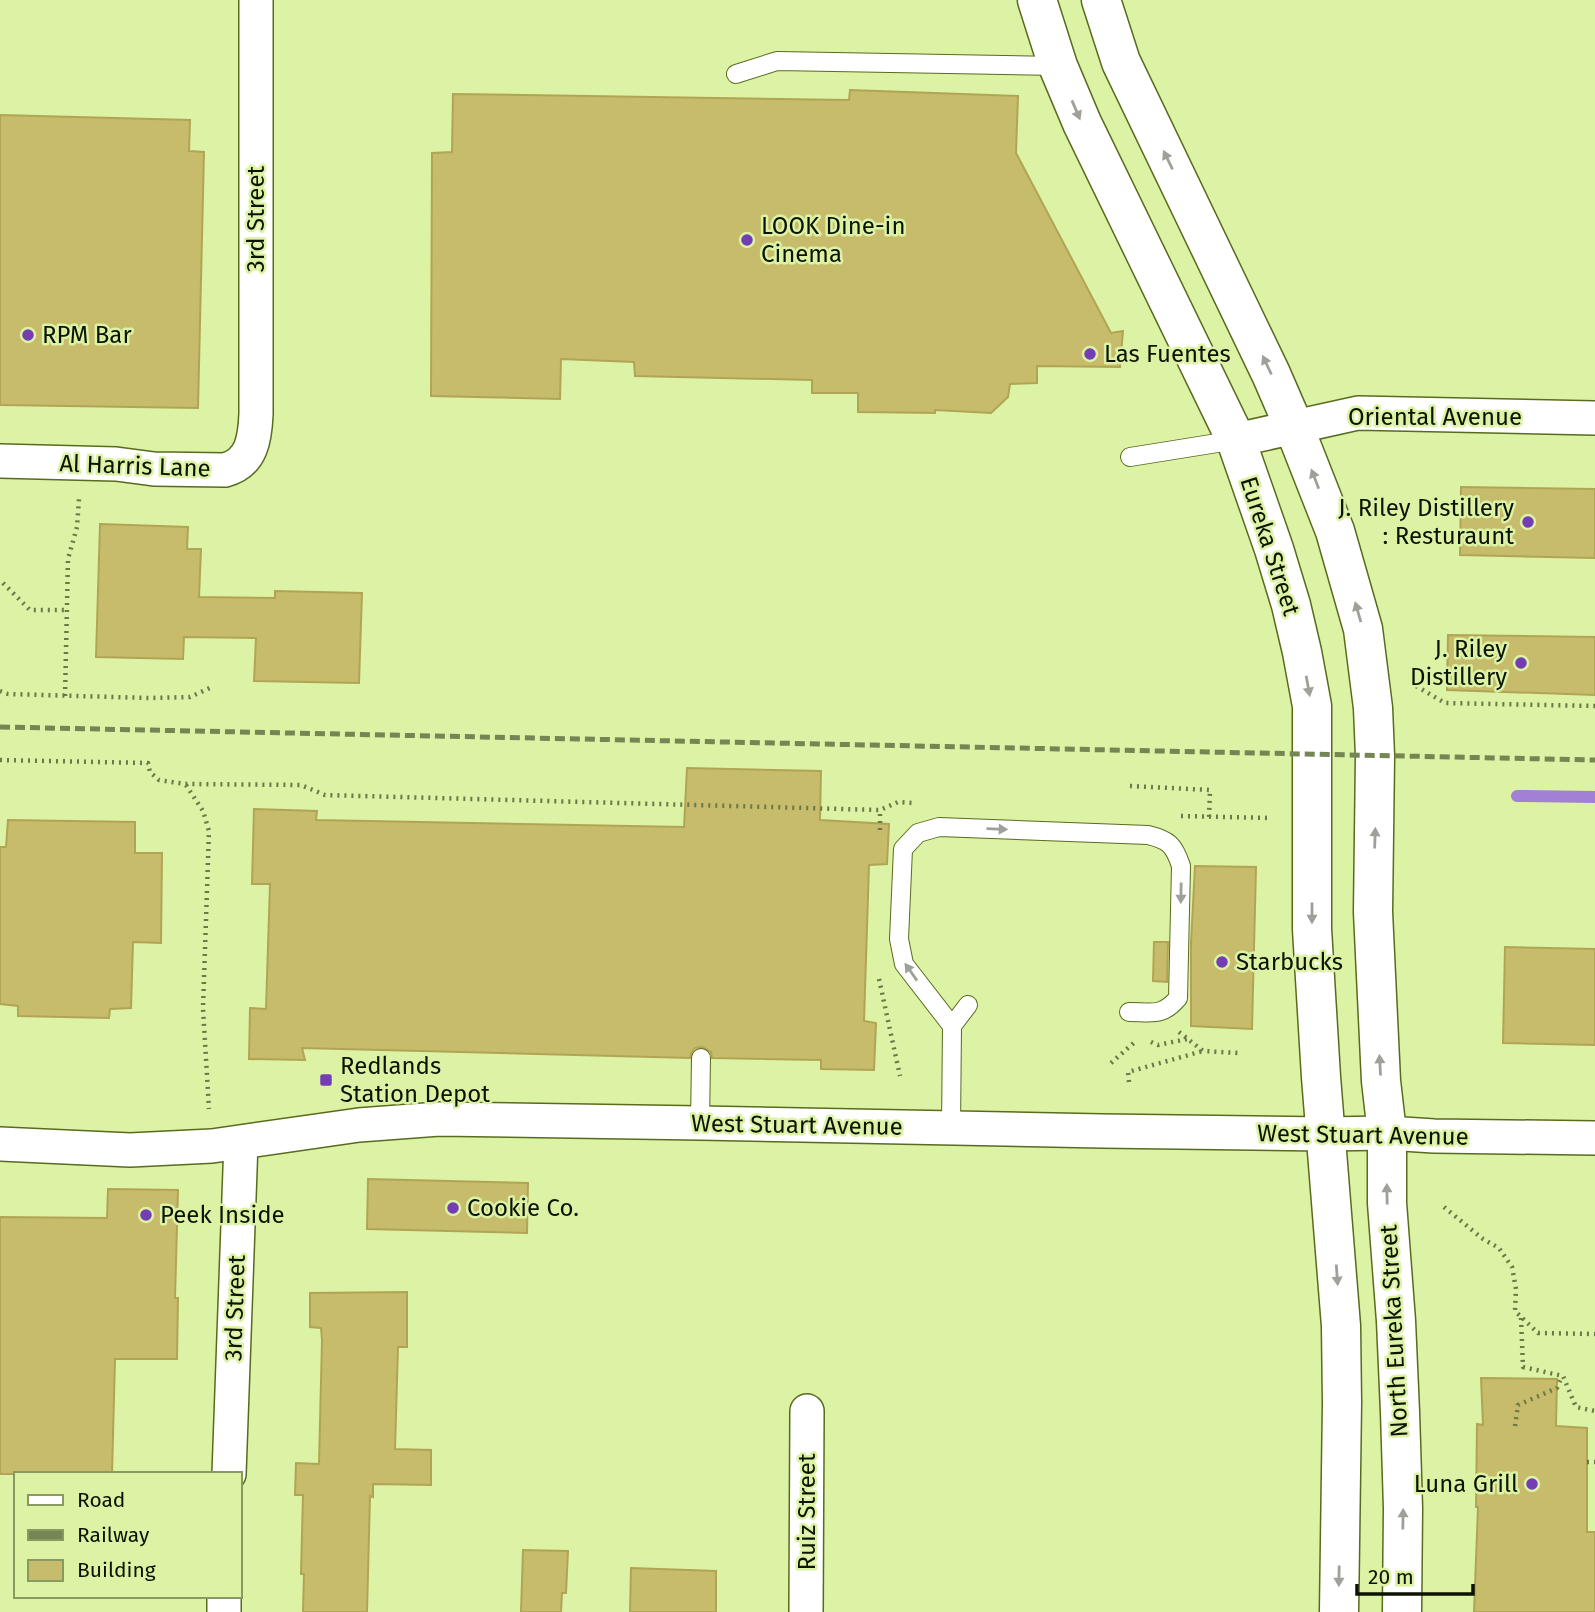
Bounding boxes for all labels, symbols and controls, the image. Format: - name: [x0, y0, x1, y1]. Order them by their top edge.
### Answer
- one-way arrow: [1071, 100, 1082, 121]
- one-way arrow: [1163, 150, 1174, 170]
- street label: 3rd Street: [242, 165, 270, 272]
- place label: LOOK Dine-in Cinema: [761, 212, 905, 268]
- marker: LOOK Dine-in Cinema: [739, 232, 755, 248]
- place label: RPM Bar: [42, 321, 132, 349]
- marker: RPM Bar: [20, 327, 36, 343]
- place label: Las Fuentes: [1104, 340, 1231, 368]
- marker: Las Fuentes: [1082, 346, 1098, 362]
- one-way arrow: [1261, 355, 1273, 375]
- street label: Oriental Avenue: [1348, 403, 1522, 431]
- street label: Al Harris Lane: [59, 449, 211, 483]
- one-way arrow: [1309, 468, 1320, 489]
- street label: Eureka Street: [1234, 473, 1306, 619]
- place label: J. Riley Distillery : Resturaunt: [1338, 494, 1514, 550]
- marker: J. Riley Distillery : Resturaunt: [1520, 514, 1536, 530]
- one-way arrow: [1353, 601, 1363, 622]
- place label: J. Riley Distillery: [1410, 635, 1507, 691]
- marker: J. Riley Distillery: [1513, 655, 1529, 671]
- one-way arrow: [1303, 675, 1314, 697]
- one-way arrow: [986, 824, 1008, 835]
- one-way arrow: [1369, 827, 1380, 849]
- one-way arrow: [1175, 882, 1186, 904]
- one-way arrow: [1306, 903, 1318, 925]
- place label: Starbucks: [1236, 948, 1343, 976]
- marker: Starbucks: [1214, 954, 1230, 970]
- one-way arrow: [904, 963, 918, 981]
- place label: Redlands Station Depot: [340, 1052, 490, 1108]
- one-way arrow: [1375, 1054, 1386, 1076]
- marker: Redlands Station Depot: [318, 1072, 334, 1088]
- street label: West Stuart Avenue: [691, 1109, 903, 1141]
- street label: West Stuart Avenue: [1257, 1119, 1469, 1151]
- one-way arrow: [1381, 1183, 1393, 1205]
- place label: Cookie Co.: [467, 1194, 579, 1222]
- marker: Cookie Co.: [445, 1200, 461, 1216]
- place label: Peek Inside: [160, 1201, 285, 1229]
- marker: Peek Inside: [138, 1207, 154, 1223]
- street label: North Eureka Street: [1374, 1223, 1414, 1438]
- street label: 3rd Street: [219, 1254, 251, 1362]
- one-way arrow: [1332, 1265, 1343, 1287]
- street label: Ruiz Street: [793, 1453, 821, 1571]
- place label: Luna Grill: [1414, 1470, 1518, 1498]
- legend: [14, 1472, 242, 1598]
- marker: Luna Grill: [1524, 1476, 1540, 1492]
- text: Road: [77, 1487, 125, 1513]
- one-way arrow: [1397, 1508, 1409, 1530]
- text: Railway: [77, 1522, 150, 1548]
- scale bar: [1357, 1552, 1472, 1596]
- text: Building: [77, 1557, 156, 1583]
- text: 20 m: [1368, 1564, 1414, 1590]
- one-way arrow: [1334, 1565, 1345, 1587]

